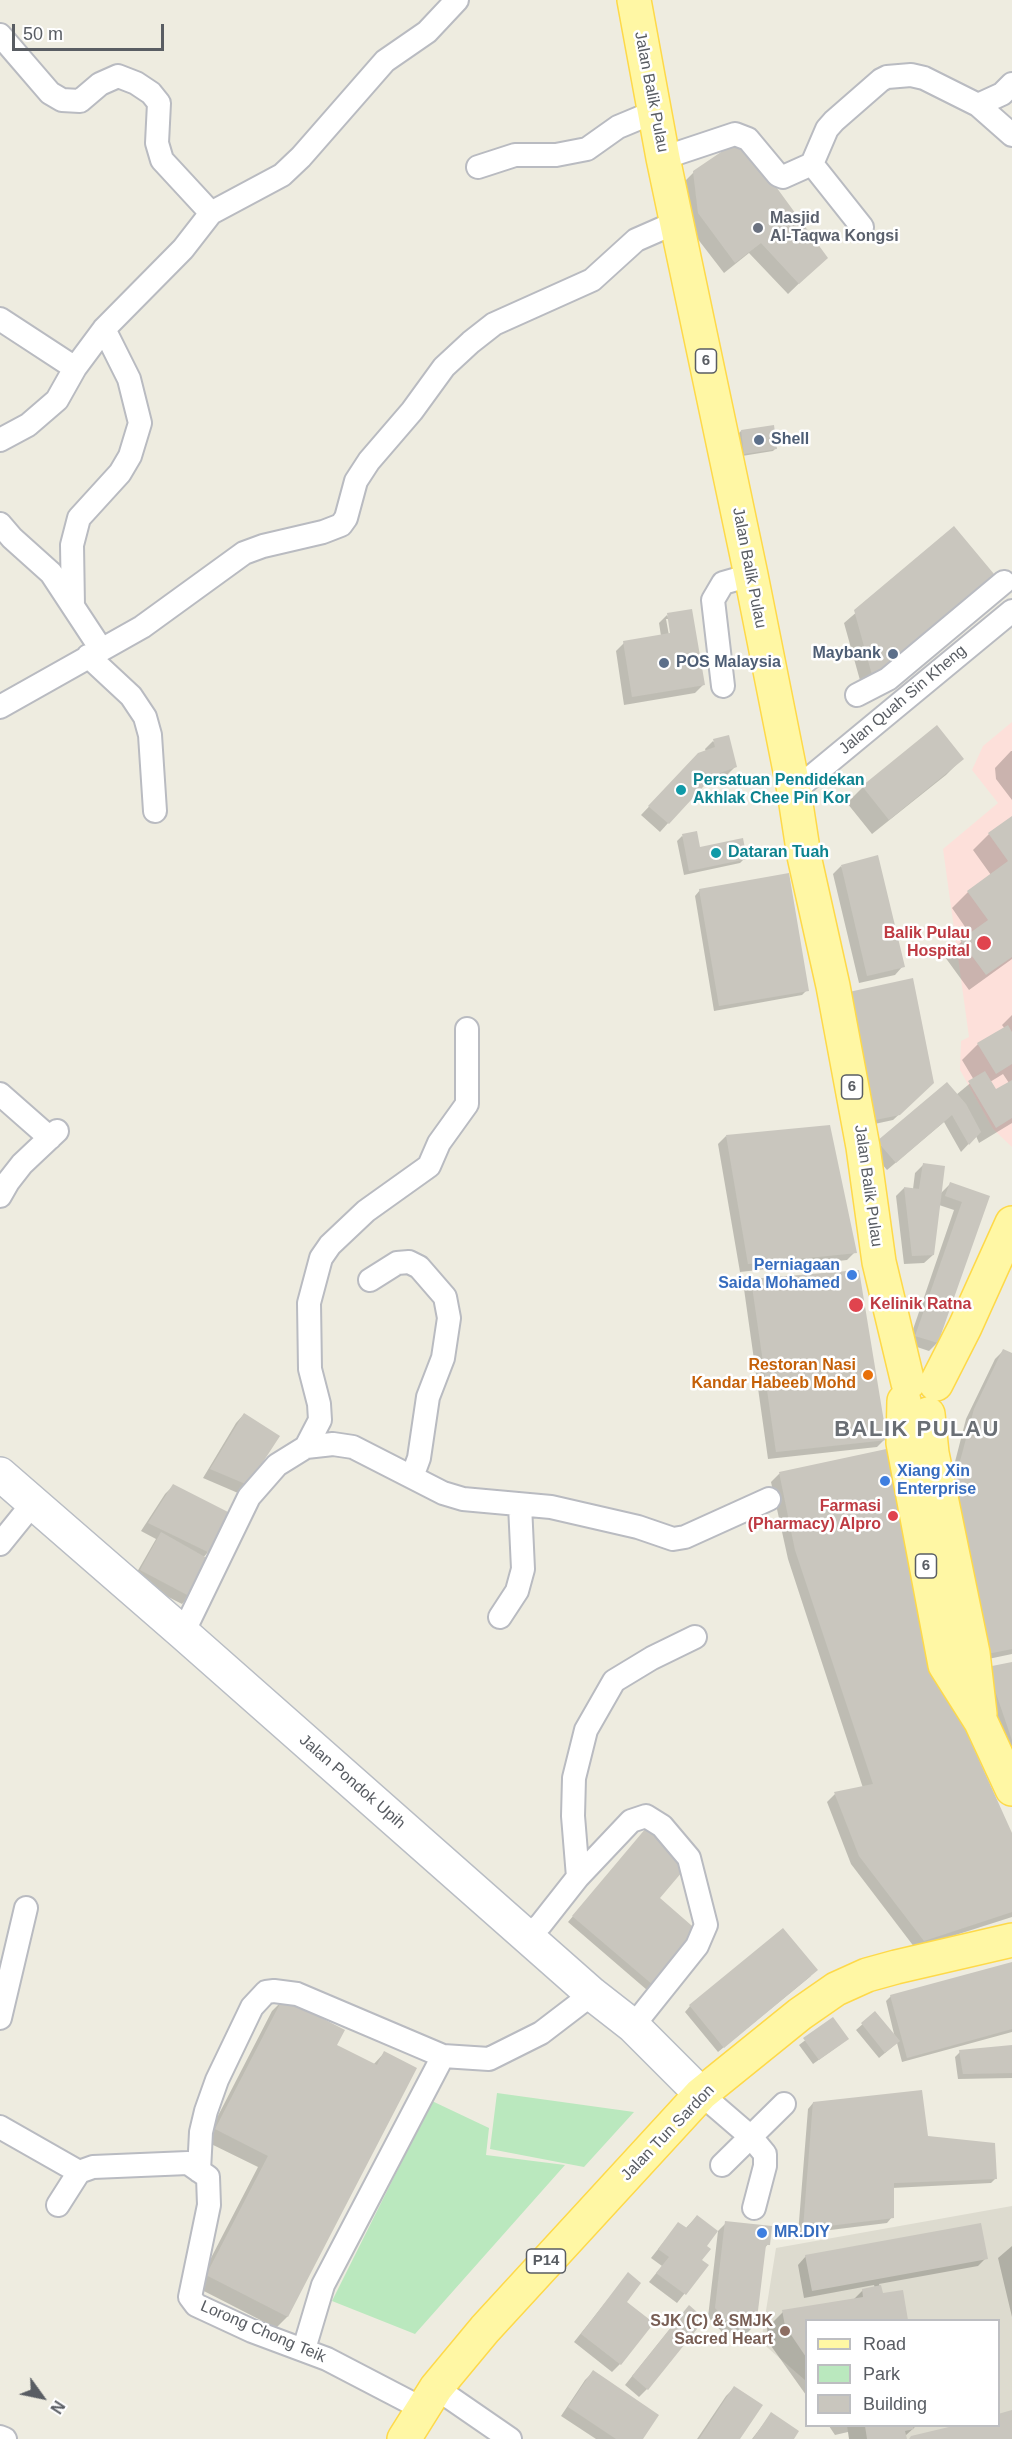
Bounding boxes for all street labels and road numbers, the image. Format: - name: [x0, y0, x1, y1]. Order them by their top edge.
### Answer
- street label: Jalan Balik Pulau: [630, 30, 672, 154]
- road number: 6: [696, 349, 716, 373]
- street label: Jalan Balik Pulau: [728, 506, 770, 630]
- street label: Jalan Quah Sin Kheng: [836, 641, 970, 759]
- road number: 6: [842, 1075, 862, 1099]
- street label: Jalan Balik Pulau: [850, 1124, 886, 1248]
- road number: 6: [916, 1554, 936, 1578]
- street label: Jalan Pondok Upih: [295, 1731, 409, 1833]
- street label: Jalan Tun Sardon: [617, 2081, 719, 2185]
- road number: P14: [526, 2249, 566, 2273]
- street label: Lorong Chong Teik: [197, 2297, 329, 2367]

